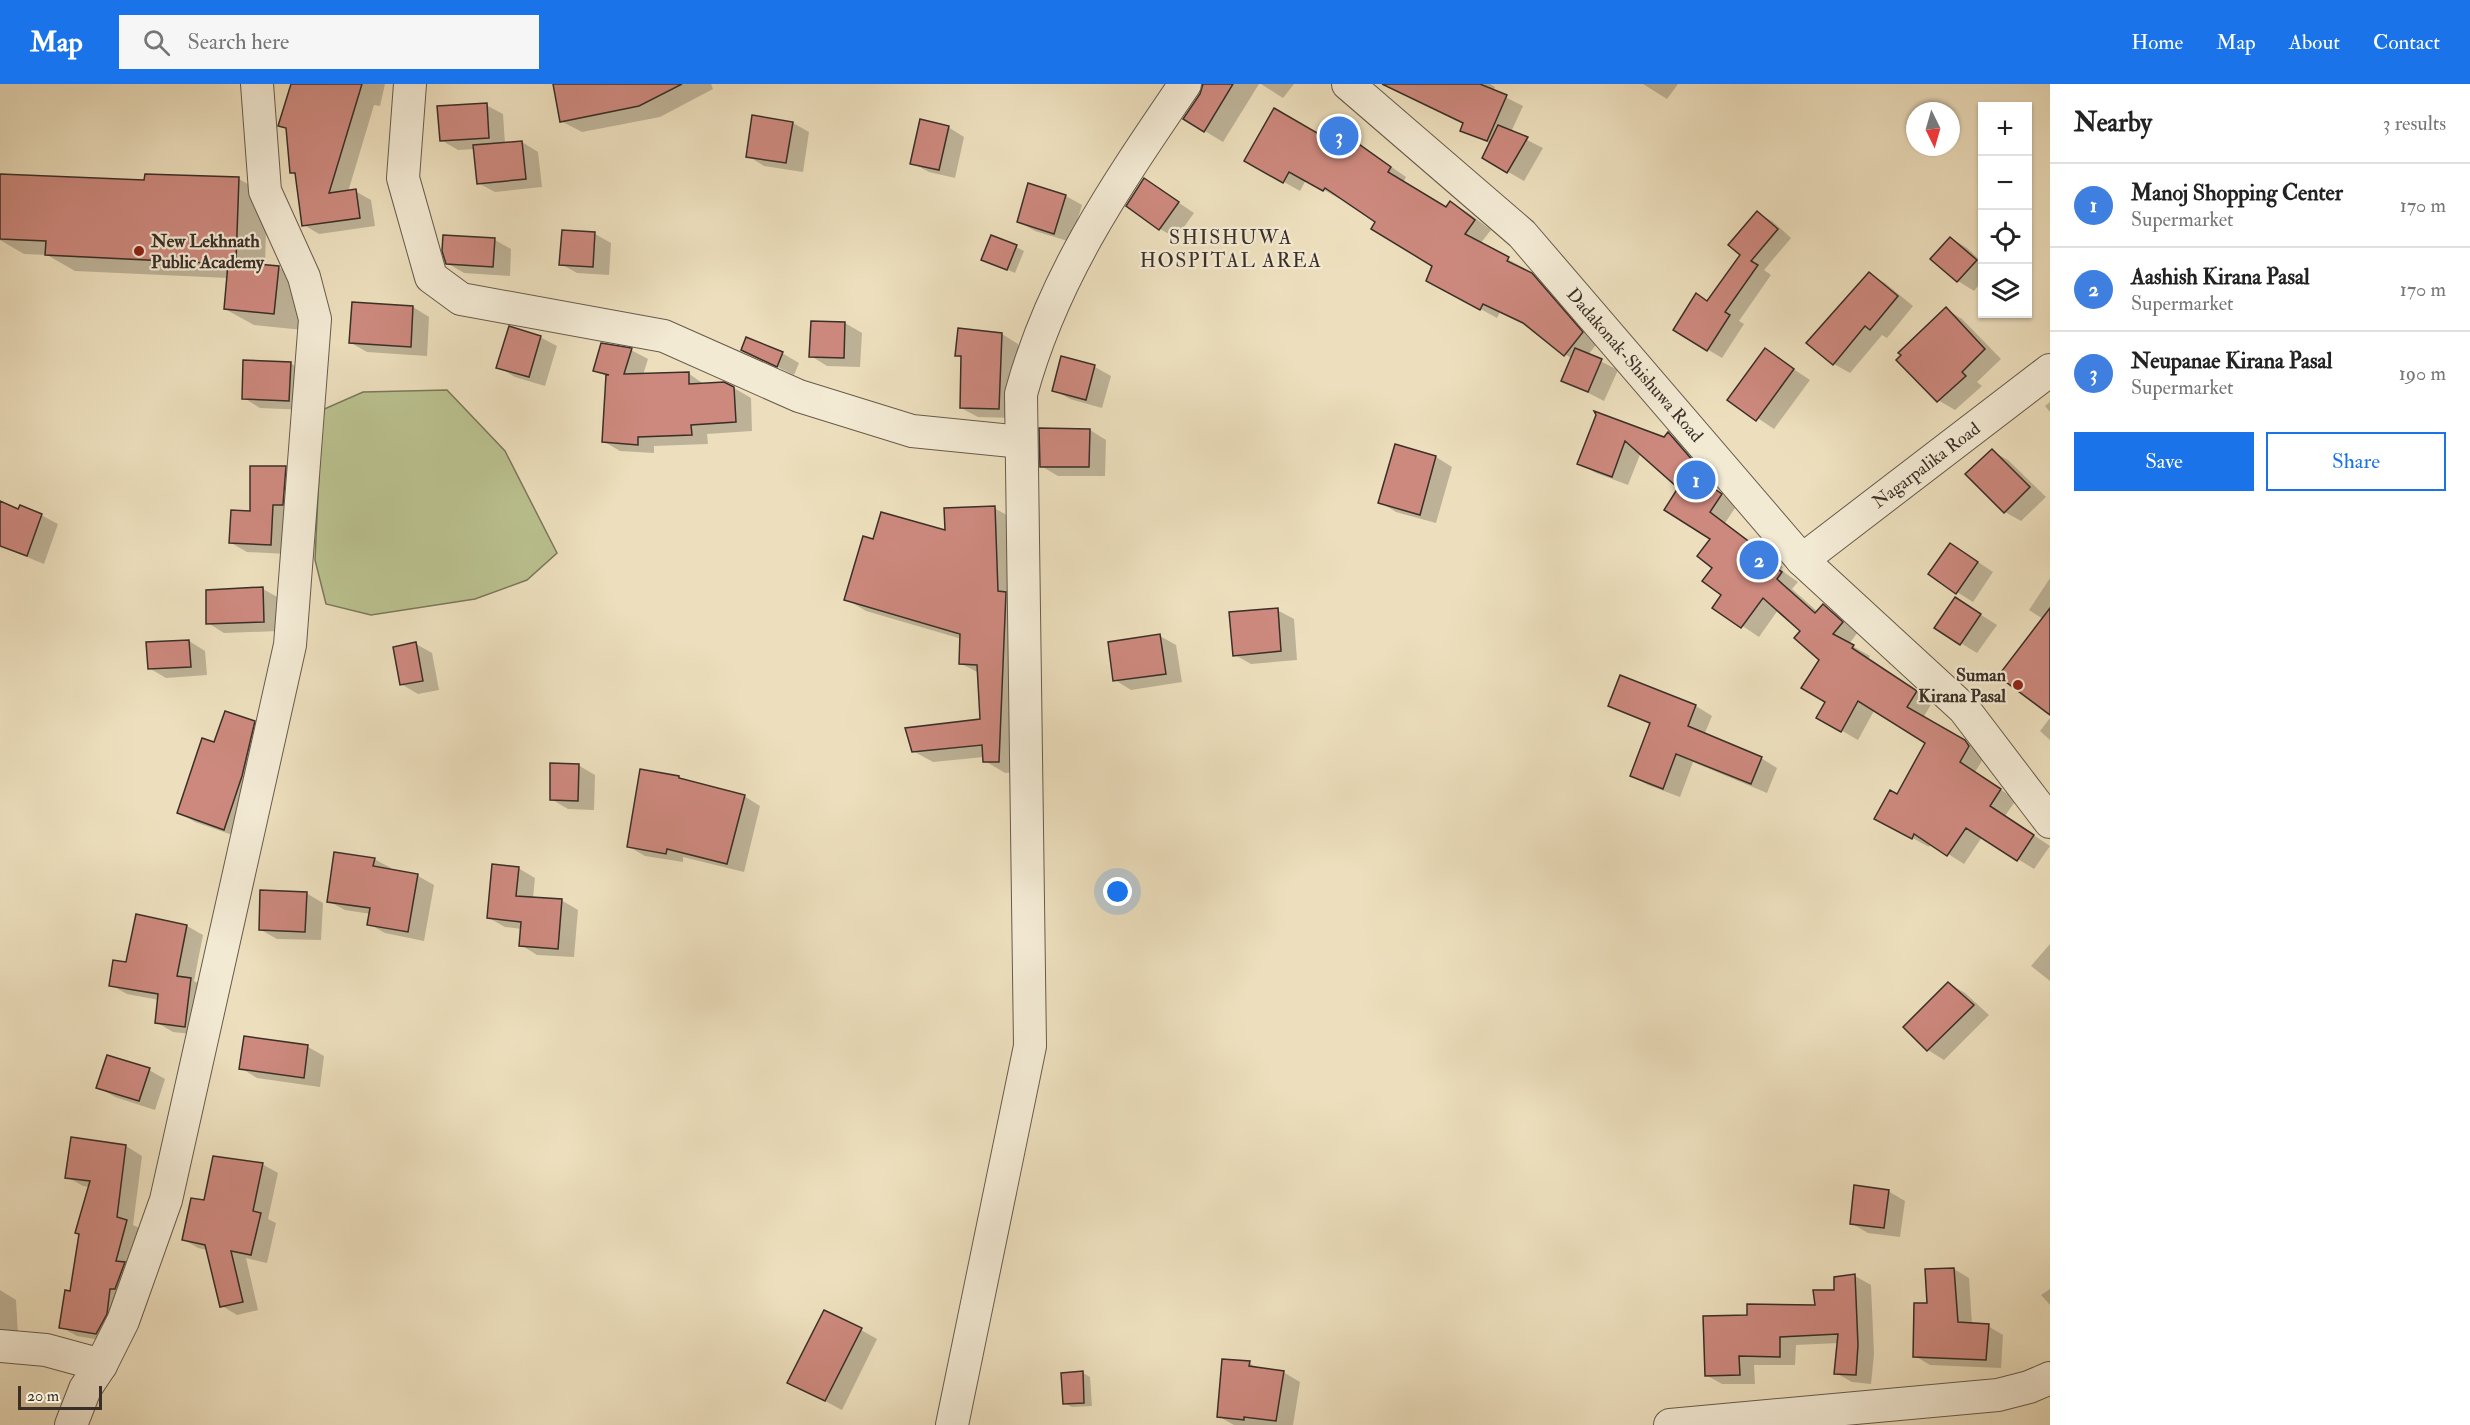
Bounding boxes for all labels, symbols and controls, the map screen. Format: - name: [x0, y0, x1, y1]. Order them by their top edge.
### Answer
- search box: [119, 15, 539, 69]
- text: Map: [30, 25, 83, 60]
- icon: search: [140, 26, 173, 59]
- text: Search here: [188, 28, 289, 56]
- text: Home: [2131, 29, 2183, 56]
- text: Map: [2216, 29, 2256, 56]
- text: About: [2289, 29, 2340, 56]
- text: Contact: [2373, 29, 2440, 56]
- north arrow: [1906, 102, 1960, 156]
- map controls: [1978, 102, 2032, 318]
- button: +: [1978, 102, 2032, 156]
- text: Nearby: [2074, 107, 2152, 139]
- text: 3 results: [2383, 111, 2446, 136]
- pin: 3: [1320, 113, 1358, 158]
- button: −: [1978, 156, 2032, 210]
- text: Manoj Shopping Center: [2131, 179, 2343, 207]
- text: 1: [2090, 193, 2097, 218]
- text: 170 m: [2400, 193, 2446, 218]
- text: Supermarket: [2131, 207, 2234, 232]
- button: locate: [1978, 210, 2032, 264]
- district label: SHISHUWA HOSPITAL AREA: [1140, 225, 1322, 273]
- place label: New Lekhnath Public Academy: [150, 230, 265, 274]
- marker: New Lekhnath Public Academy: [132, 244, 146, 258]
- text: Aashish Kirana Pasal: [2131, 263, 2310, 291]
- button: layers: [1978, 264, 2032, 318]
- text: 2: [2088, 277, 2099, 302]
- text: 170 m: [2400, 277, 2446, 302]
- street label: Dadakonak-Shishuwa Road: [1561, 283, 1708, 447]
- text: Supermarket: [2131, 291, 2234, 316]
- text: Neupanae Kirana Pasal: [2131, 347, 2332, 375]
- text: 3: [2090, 361, 2097, 386]
- text: 190 m: [2399, 361, 2446, 386]
- text: Supermarket: [2131, 375, 2234, 400]
- street label: Nagarpalika Road: [1868, 417, 1985, 513]
- button: Save: [2074, 432, 2254, 491]
- button: Share: [2266, 432, 2446, 491]
- pin: 1: [1676, 458, 1716, 502]
- pin: 2: [1740, 538, 1778, 582]
- place label: Suman Kirana Pasal: [1918, 664, 2007, 708]
- marker: Suman Kirana Pasal: [2011, 678, 2025, 692]
- your location: [1103, 877, 1132, 906]
- scale bar: [18, 1383, 102, 1410]
- text: 20 m: [27, 1386, 59, 1406]

